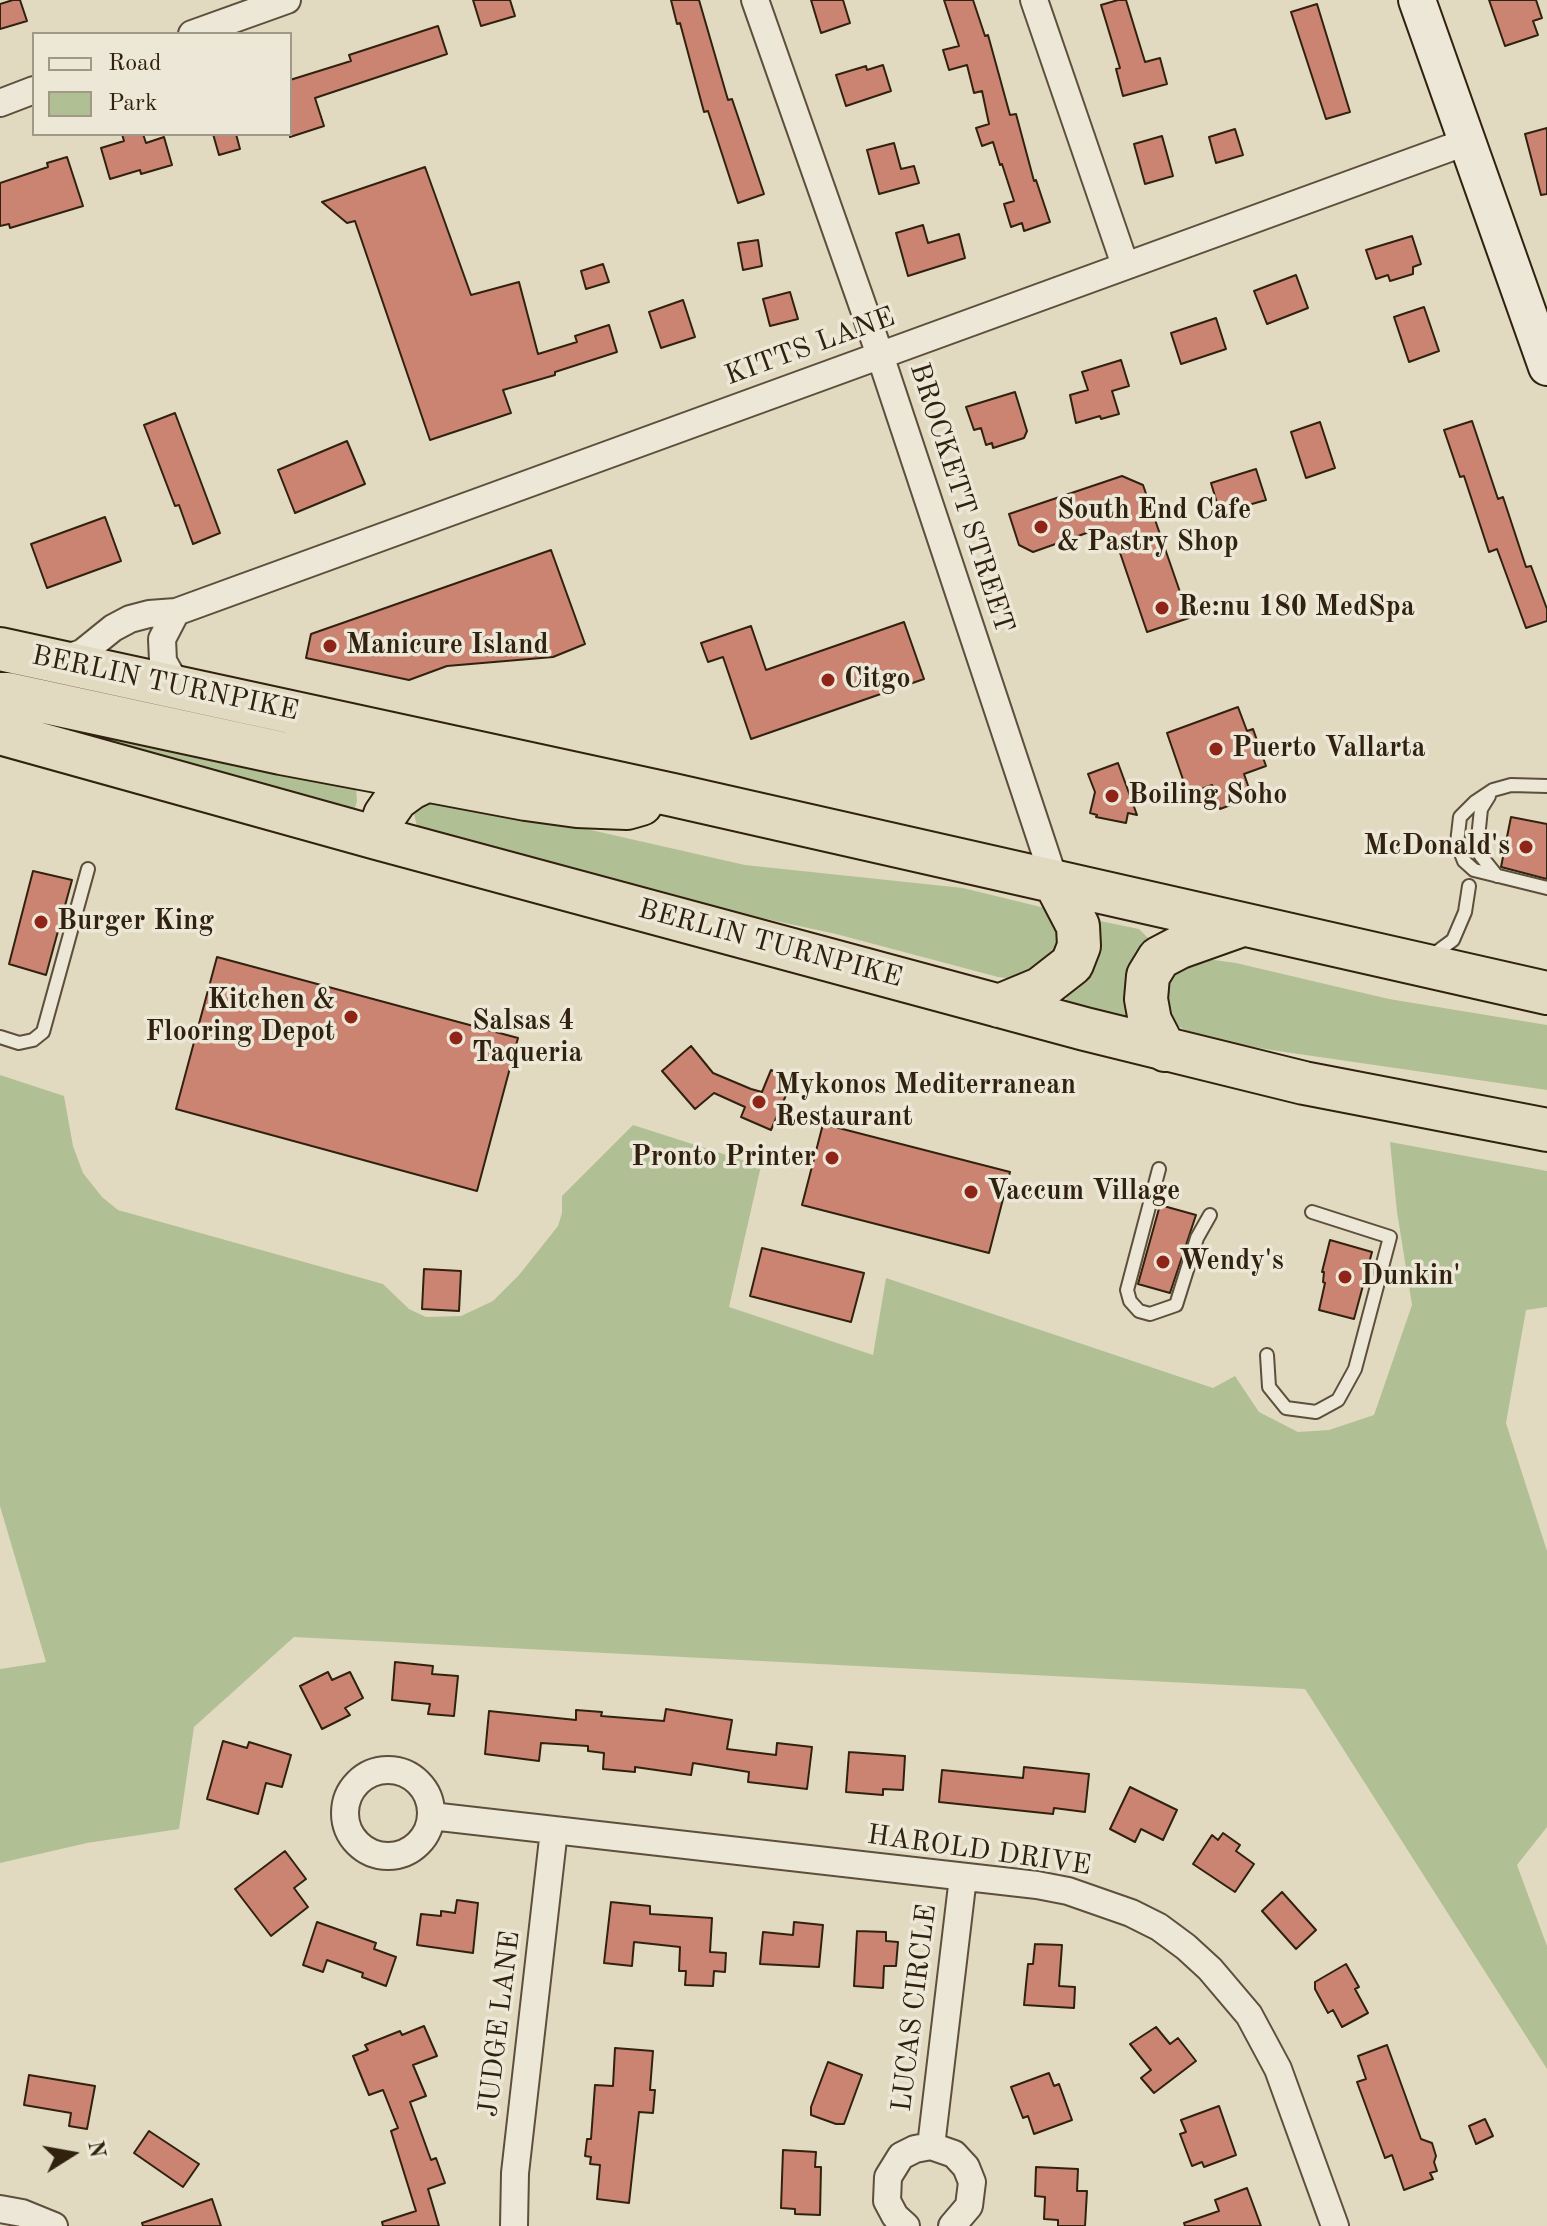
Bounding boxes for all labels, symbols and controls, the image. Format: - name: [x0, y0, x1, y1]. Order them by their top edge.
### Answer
- legend: [32, 32, 292, 136]
- text: Road: [108, 52, 161, 76]
- text: Park: [108, 92, 157, 116]
- street label: KITTS LANE: [720, 301, 900, 393]
- street label: BROCKETT STREET: [901, 359, 1021, 637]
- place label: South End Cafe & Pastry Shop: [1057, 494, 1251, 560]
- marker: South End Cafe & Pastry Shop: [1032, 518, 1050, 536]
- place label: Re:nu 180 MedSpa: [1178, 591, 1415, 625]
- marker: Re:nu 180 MedSpa: [1153, 599, 1171, 617]
- place label: Manicure Island: [346, 629, 549, 663]
- marker: Manicure Island: [321, 637, 339, 655]
- street label: BERLIN TURNPIKE: [29, 639, 301, 729]
- place label: Citgo: [844, 663, 911, 697]
- marker: Citgo: [819, 671, 837, 689]
- place label: Puerto Vallarta: [1232, 732, 1426, 766]
- marker: Puerto Vallarta: [1207, 740, 1225, 758]
- place label: Boiling Soho: [1128, 779, 1287, 813]
- marker: Boiling Soho: [1103, 787, 1121, 805]
- place label: McDonald's: [1364, 830, 1510, 864]
- marker: McDonald's: [1517, 838, 1535, 856]
- street label: BERLIN TURNPIKE: [634, 893, 906, 995]
- place label: Burger King: [57, 905, 214, 939]
- marker: Burger King: [32, 913, 50, 931]
- place label: Kitchen & Flooring Depot: [145, 984, 335, 1050]
- place label: Salsas 4 Taqueria: [472, 1005, 583, 1071]
- marker: Kitchen & Flooring Depot: [342, 1008, 360, 1026]
- marker: Salsas 4 Taqueria: [447, 1029, 465, 1047]
- place label: Mykonos Mediterranean Restaurant: [775, 1069, 1076, 1135]
- marker: Mykonos Mediterranean Restaurant: [750, 1093, 768, 1111]
- place label: Pronto Printer: [631, 1141, 816, 1175]
- marker: Pronto Printer: [823, 1149, 841, 1167]
- place label: Vaccum Village: [987, 1175, 1180, 1209]
- marker: Vaccum Village: [962, 1183, 980, 1201]
- place label: Wendy's: [1179, 1245, 1284, 1279]
- marker: Wendy's: [1154, 1253, 1172, 1271]
- place label: Dunkin': [1361, 1260, 1460, 1294]
- marker: Dunkin': [1336, 1268, 1354, 1286]
- street label: HAROLD DRIVE: [865, 1819, 1093, 1883]
- street label: LUCAS CIRCLE: [886, 1902, 944, 2114]
- street label: JUDGE LANE: [472, 1929, 528, 2119]
- north arrow: [32, 2114, 112, 2194]
- text: N: [83, 2139, 108, 2160]

